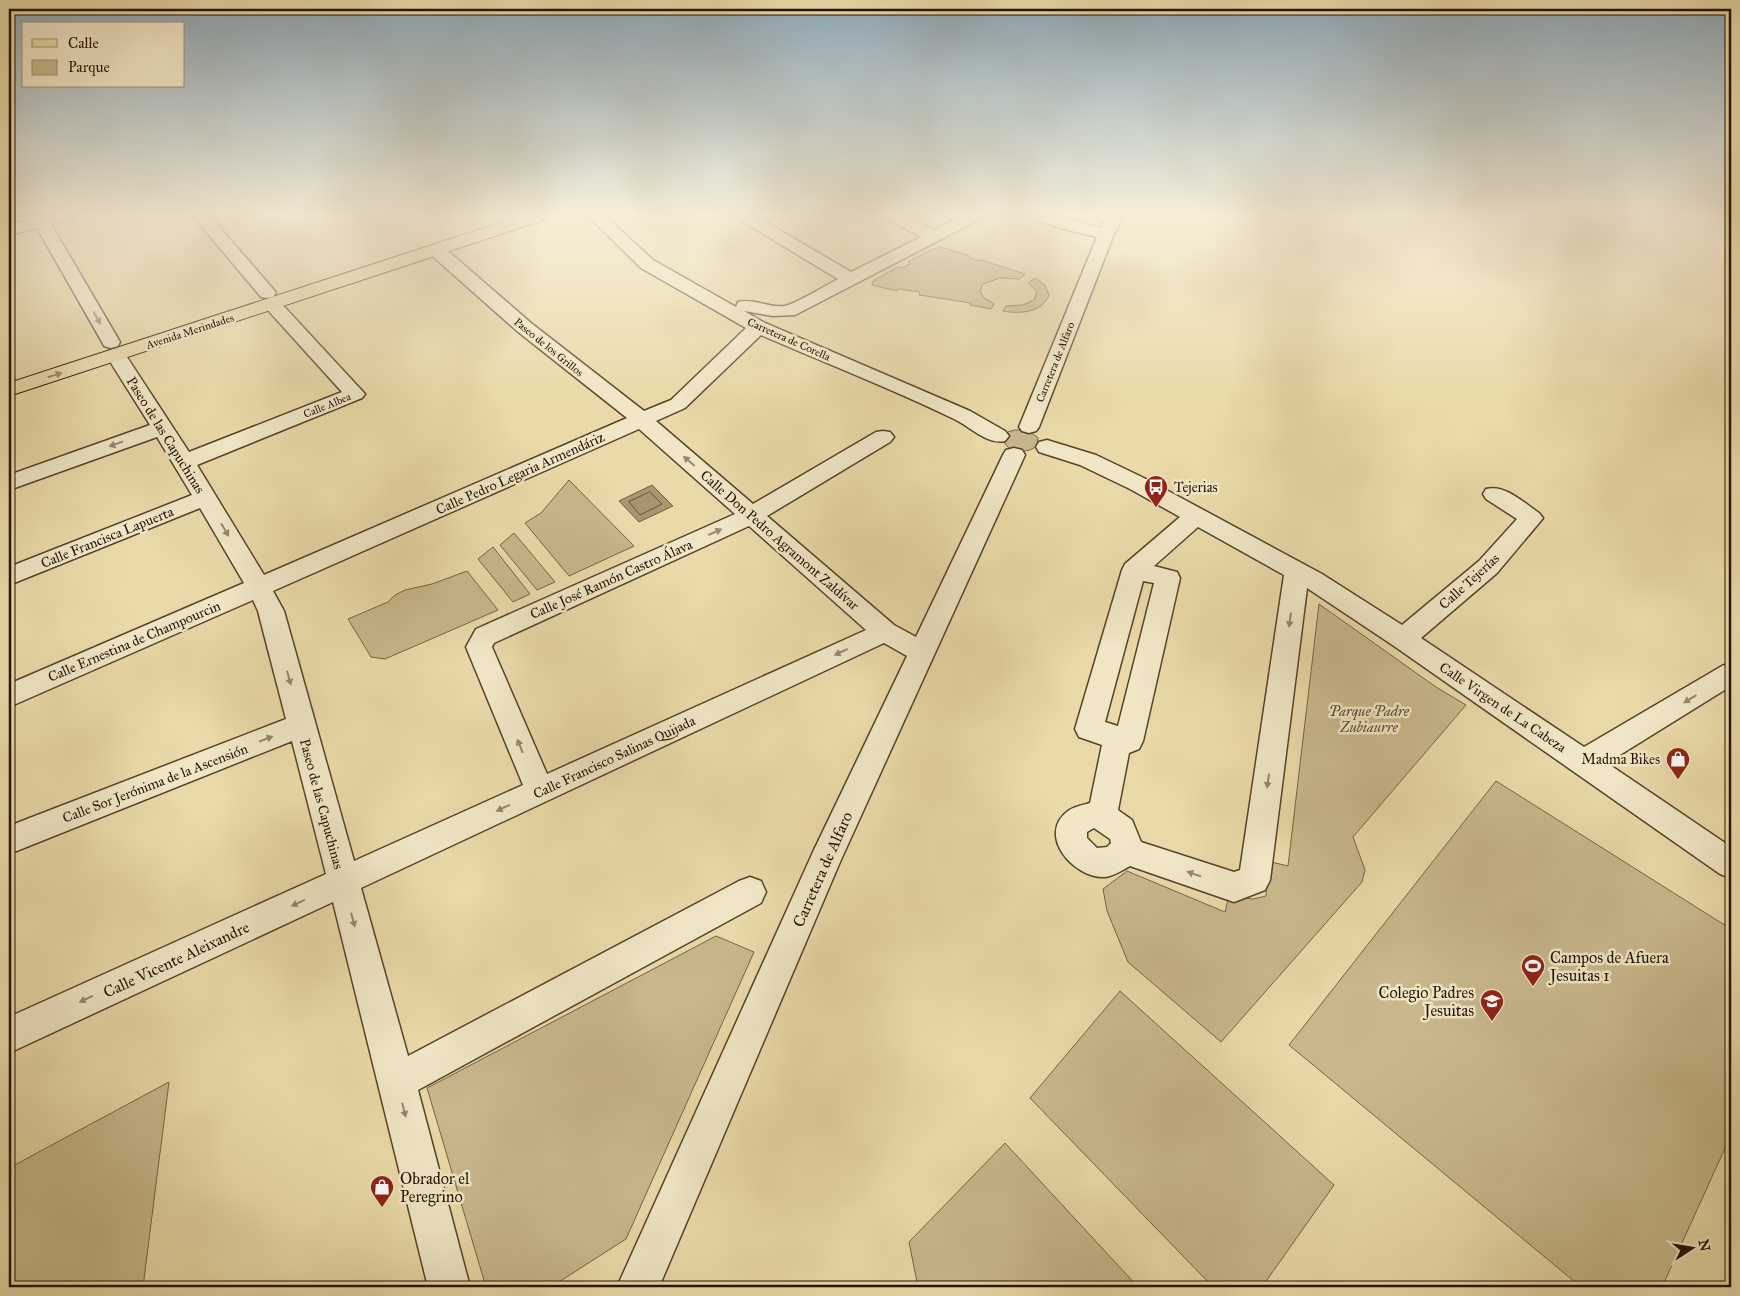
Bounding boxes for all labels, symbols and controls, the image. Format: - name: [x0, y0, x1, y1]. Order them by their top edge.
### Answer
- legend: [22, 22, 185, 88]
- text: Calle: [68, 34, 99, 52]
- text: Parque: [68, 58, 110, 77]
- one-way arrow: [93, 310, 101, 325]
- street label: Avenida Merindades: [144, 311, 236, 352]
- street label: Paseo de los Grillos: [511, 315, 586, 379]
- street label: Carretera de Corella: [745, 315, 833, 364]
- street label: Carretera de Alfaro: [1033, 320, 1078, 404]
- one-way arrow: [48, 370, 63, 378]
- street label: Paseo de las Capuchinas: [123, 374, 208, 497]
- street label: Calle Albea: [302, 390, 353, 421]
- street label: Calle Pedro Legaria Armendáriz: [433, 428, 608, 518]
- one-way arrow: [108, 440, 123, 448]
- one-way arrow: [682, 455, 695, 466]
- street label: Calle Don Pedro Agramont Zaldívar: [697, 467, 863, 615]
- bus stop icon: Tejerias: [1143, 474, 1169, 508]
- place label: Tejerias: [1174, 479, 1218, 496]
- street label: Calle Francisca Lapuerta: [38, 503, 176, 572]
- one-way arrow: [220, 524, 229, 537]
- one-way arrow: [708, 527, 722, 535]
- street label: Calle José Ramón Castro Álava: [527, 534, 696, 624]
- street label: Calle Tejerías: [1436, 550, 1503, 613]
- street label: Calle Ernestina de Champourcin: [45, 597, 223, 686]
- one-way arrow: [1286, 612, 1294, 628]
- one-way arrow: [834, 649, 848, 657]
- street label: Calle Virgen de La Cabeza: [1436, 659, 1569, 756]
- one-way arrow: [285, 671, 293, 686]
- one-way arrow: [1683, 694, 1696, 703]
- park label: Parque Padre Zubiaurre: [1329, 703, 1410, 736]
- street label: Calle Francisco Salinas Quijada: [530, 712, 698, 803]
- one-way arrow: [259, 735, 274, 743]
- street label: Paseo de las Capuchinas: [296, 737, 347, 871]
- one-way arrow: [516, 739, 524, 753]
- street label: Calle Sor Jerónima de la Ascensión: [60, 740, 251, 828]
- shop icon: Madma Bikes: [1665, 746, 1691, 780]
- place label: Madma Bikes: [1582, 751, 1660, 768]
- one-way arrow: [1263, 773, 1271, 789]
- one-way arrow: [496, 804, 510, 812]
- street label: Carretera de Alfaro: [789, 809, 856, 930]
- one-way arrow: [1187, 870, 1202, 878]
- one-way arrow: [291, 899, 305, 907]
- one-way arrow: [349, 912, 357, 927]
- street label: Calle Vicente Aleixandre: [100, 917, 253, 1002]
- place label: Campos de Afuera Jesuitas 1: [1548, 948, 1669, 986]
- sports icon: Campos de Afuera Jesuitas 1: [1520, 953, 1546, 987]
- place label: Colegio Padres Jesuitas: [1379, 983, 1474, 1021]
- school or university icon: Colegio Padres Jesuitas: [1479, 988, 1505, 1022]
- one-way arrow: [79, 995, 94, 1004]
- one-way arrow: [400, 1103, 408, 1118]
- place label: Obrador el Peregrino: [400, 1169, 470, 1207]
- shop icon: Obrador el Peregrino: [369, 1174, 395, 1208]
- north arrow: [1668, 1224, 1718, 1274]
- text: N: [1695, 1238, 1714, 1253]

